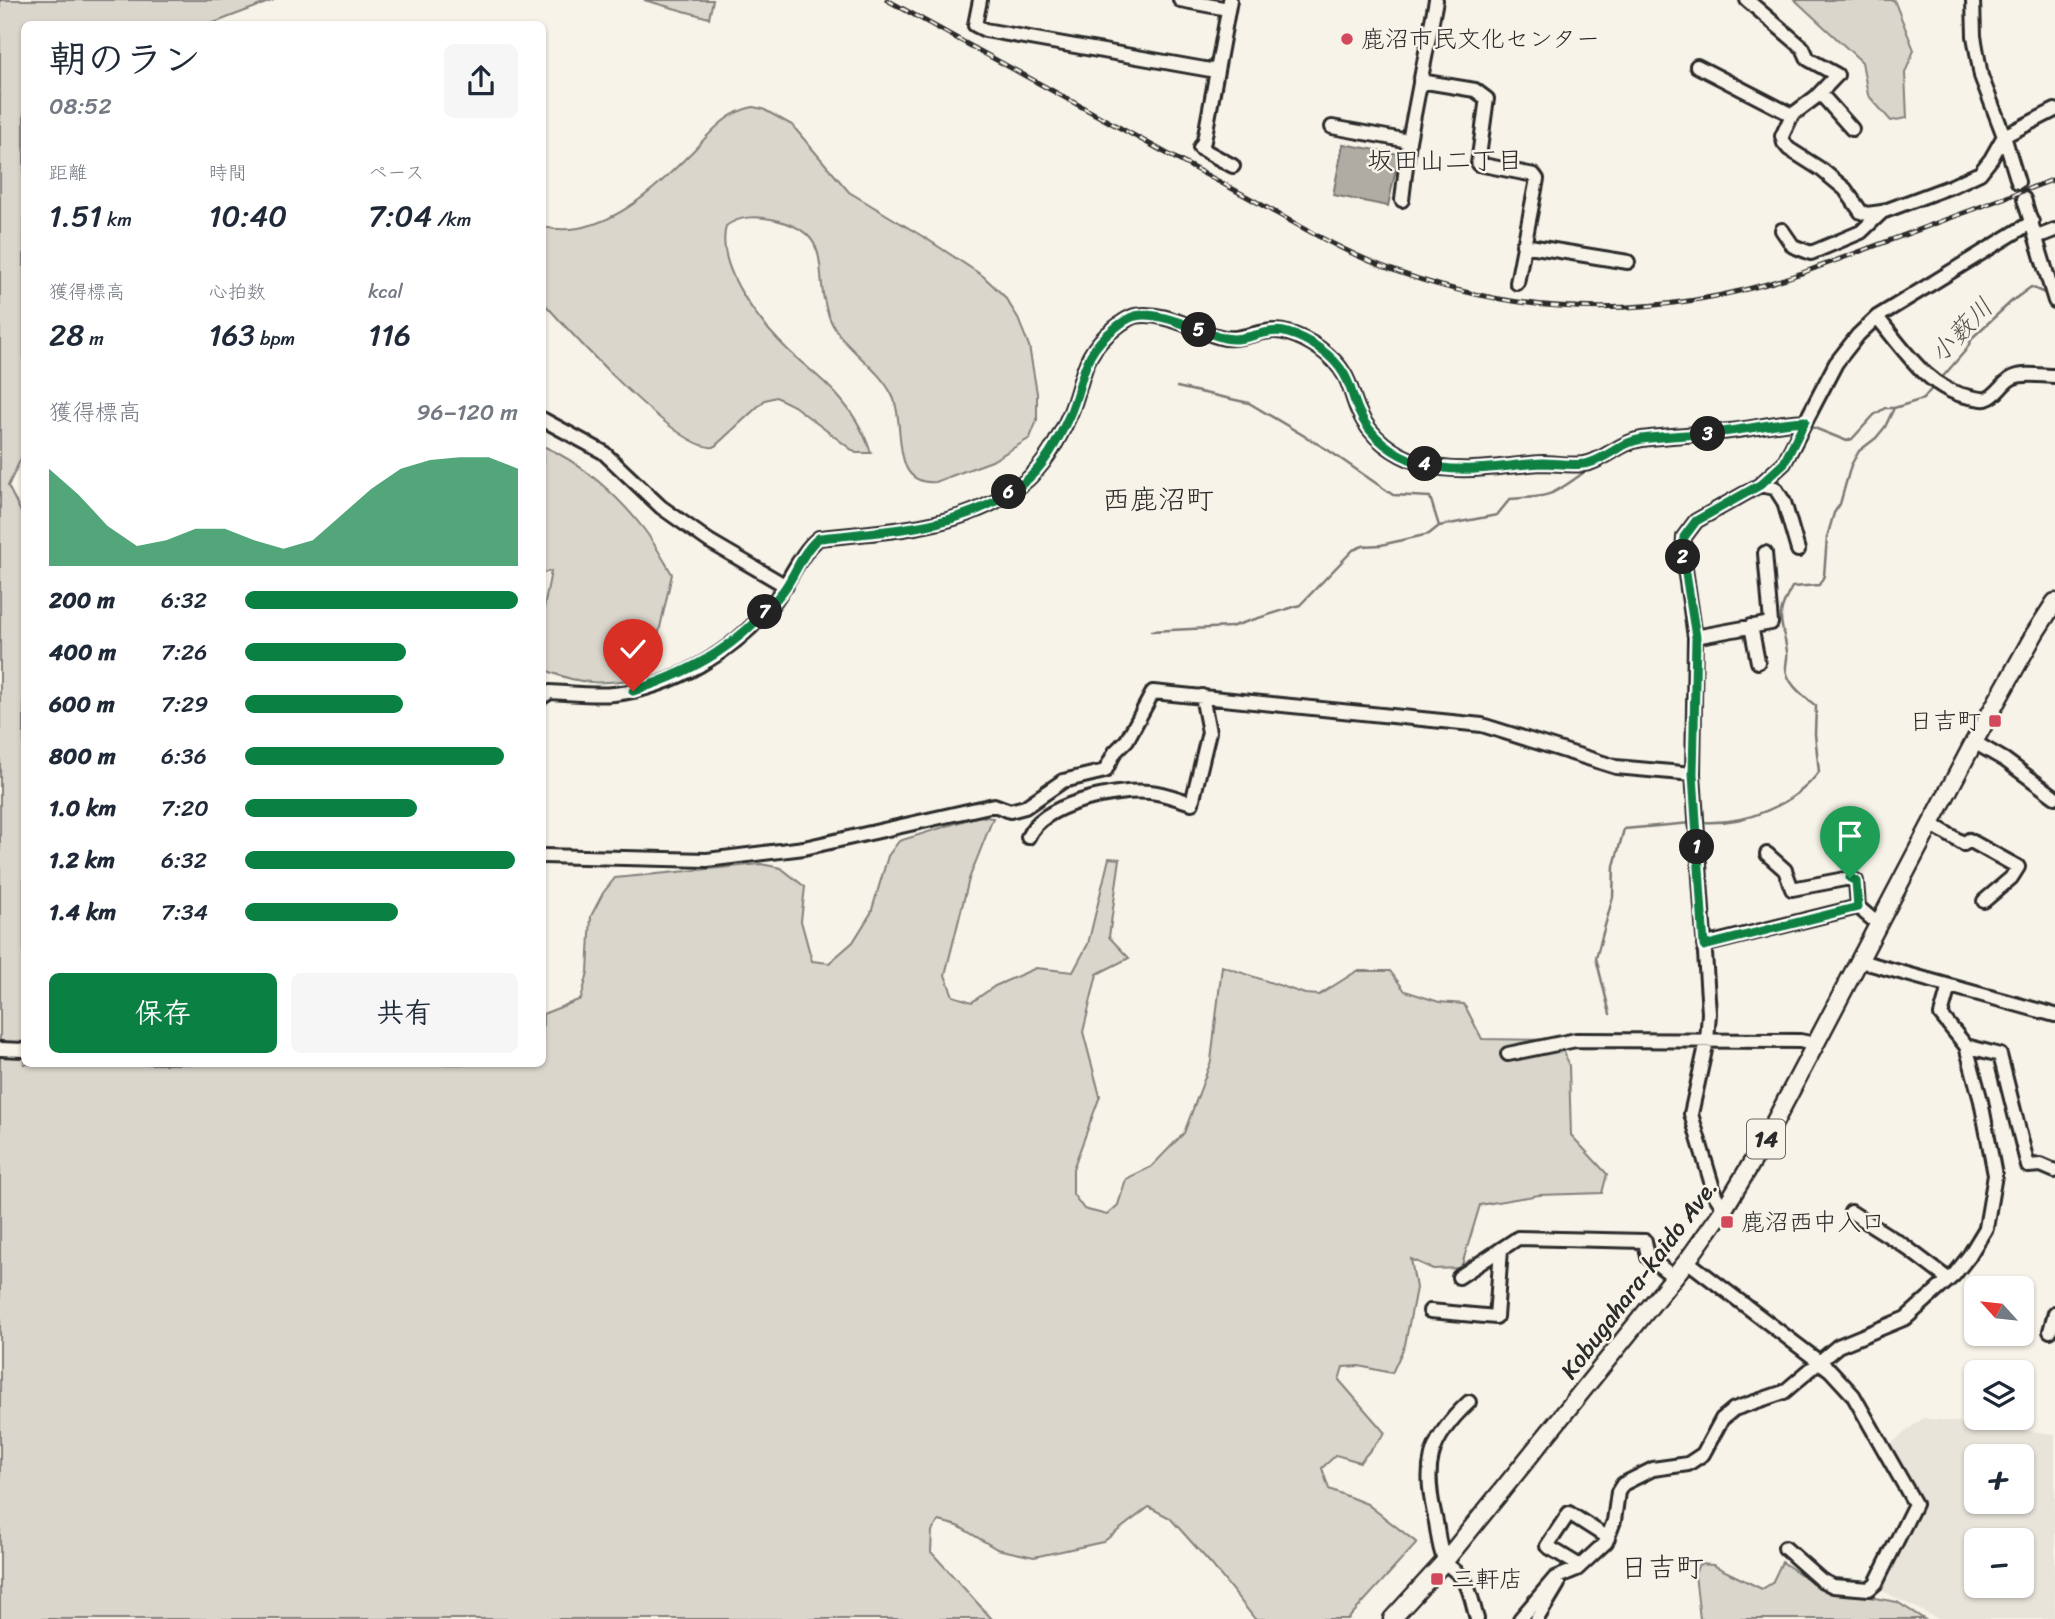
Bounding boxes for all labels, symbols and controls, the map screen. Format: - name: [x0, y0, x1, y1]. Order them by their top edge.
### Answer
- place label: 鹿沼市民文化センター: [1361, 18, 1600, 60]
- text: 朝のラン: [49, 26, 201, 93]
- marker: 鹿沼市民文化センター: [1339, 31, 1355, 47]
- button: share: [444, 44, 518, 118]
- text: 08:52: [49, 86, 112, 127]
- district label: 坂田山二丁目: [1367, 137, 1523, 183]
- text: 距離: [49, 156, 87, 189]
- text: 時間: [209, 156, 247, 189]
- text: ペース: [368, 156, 424, 189]
- text: 1.51: [49, 189, 102, 243]
- text: 10:40: [209, 189, 287, 243]
- text: 7:04: [368, 189, 432, 243]
- text: km: [102, 203, 132, 236]
- text: /km: [432, 203, 471, 236]
- text: 獲得標高: [49, 275, 125, 308]
- text: 心拍数: [209, 275, 266, 308]
- text: kcal: [368, 275, 403, 308]
- water label: 小薮川: [1917, 286, 2005, 374]
- text: 28: [49, 308, 84, 362]
- text: 163: [209, 308, 255, 362]
- text: 116: [368, 308, 411, 362]
- pin: 5: [1182, 312, 1216, 348]
- text: 5: [1193, 313, 1204, 346]
- text: m: [84, 322, 104, 355]
- text: bpm: [255, 322, 295, 355]
- text: 獲得標高: [49, 392, 141, 433]
- text: 96–120 m: [416, 392, 518, 433]
- pin: 3: [1690, 416, 1726, 452]
- text: 3: [1702, 417, 1713, 450]
- pin: 4: [1408, 447, 1442, 482]
- text: 4: [1419, 447, 1430, 480]
- pin: 6: [992, 475, 1026, 510]
- text: 6: [1003, 475, 1014, 508]
- district label: 西鹿沼町: [1102, 475, 1214, 524]
- pin: 2: [1666, 540, 1700, 574]
- text: 2: [1677, 540, 1688, 573]
- text: 200 m: [49, 580, 115, 621]
- text: 6:32: [161, 580, 207, 621]
- pin: 7: [748, 594, 782, 630]
- text: 7: [759, 595, 770, 628]
- pin: [603, 619, 663, 691]
- icon: check: [614, 630, 652, 668]
- text: 400 m: [49, 632, 116, 673]
- text: 7:26: [161, 632, 207, 673]
- text: 600 m: [49, 684, 115, 725]
- text: 7:29: [161, 684, 208, 725]
- place label: 日吉町: [1909, 700, 1981, 742]
- marker: 日吉町: [1987, 713, 2003, 729]
- text: 800 m: [49, 736, 116, 777]
- text: 6:36: [161, 736, 207, 777]
- text: 1.0 km: [49, 788, 116, 829]
- text: 7:20: [161, 788, 209, 829]
- pin: [1820, 806, 1880, 878]
- icon: arrive: [1831, 817, 1869, 855]
- pin: 1: [1680, 830, 1714, 864]
- text: 1: [1692, 830, 1701, 863]
- text: 1.2 km: [49, 840, 115, 881]
- text: 6:32: [161, 840, 207, 881]
- text: 1.4 km: [49, 892, 116, 933]
- text: 7:34: [161, 892, 208, 933]
- button: 保存: [49, 973, 277, 1053]
- button: 共有: [291, 973, 518, 1053]
- road number: 14: [1747, 1120, 1785, 1158]
- street label: Kobugahara-kaido Ave.: [1549, 1169, 1729, 1389]
- place label: 鹿沼西中入口: [1741, 1201, 1885, 1243]
- marker: 鹿沼西中入口: [1719, 1214, 1735, 1230]
- north arrow: [1964, 1276, 2034, 1346]
- map controls: [1964, 1276, 2034, 1598]
- button: layers: [1964, 1360, 2034, 1430]
- button: +: [1964, 1444, 2034, 1514]
- button: −: [1964, 1528, 2034, 1598]
- district label: 日吉町: [1620, 1543, 1704, 1592]
- place label: 三軒店: [1451, 1558, 1523, 1600]
- marker: 三軒店: [1429, 1571, 1445, 1587]

